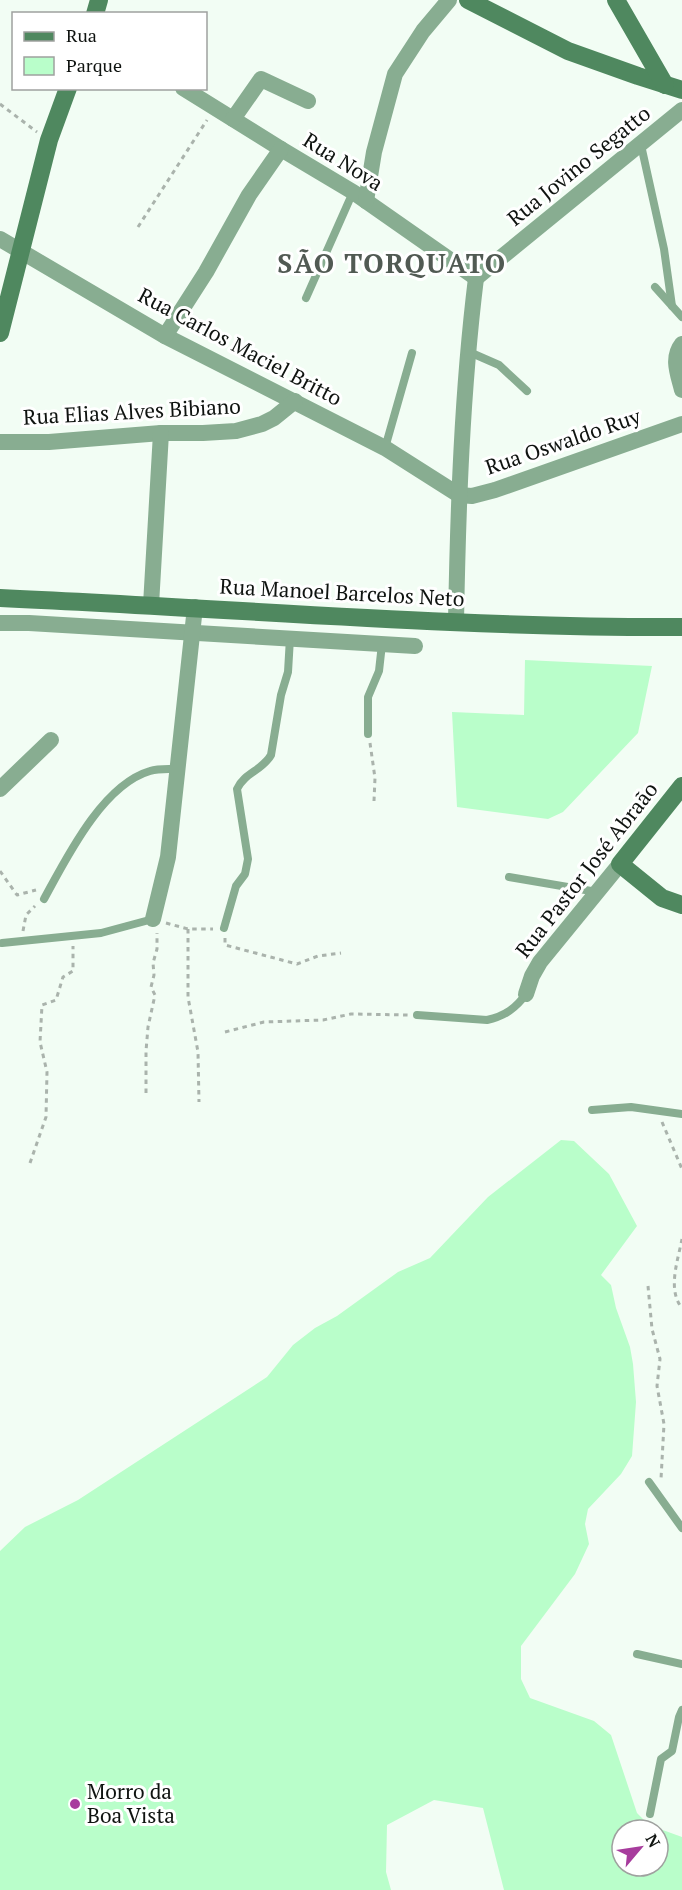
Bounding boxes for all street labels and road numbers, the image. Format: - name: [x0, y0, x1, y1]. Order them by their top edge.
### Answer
- street label: Rua Jovino Segatto: [501, 99, 656, 232]
- street label: Rua Nova: [298, 126, 389, 197]
- street label: Rua Carlos Maciel Britto: [134, 281, 347, 412]
- street label: Rua Elias Alves Bibiano: [22, 391, 241, 431]
- street label: Rua Oswaldo Ruy: [481, 401, 644, 481]
- street label: Rua Manoel Barcelos Neto: [219, 572, 465, 612]
- street label: Rua Pastor José Abraão: [509, 776, 664, 963]

